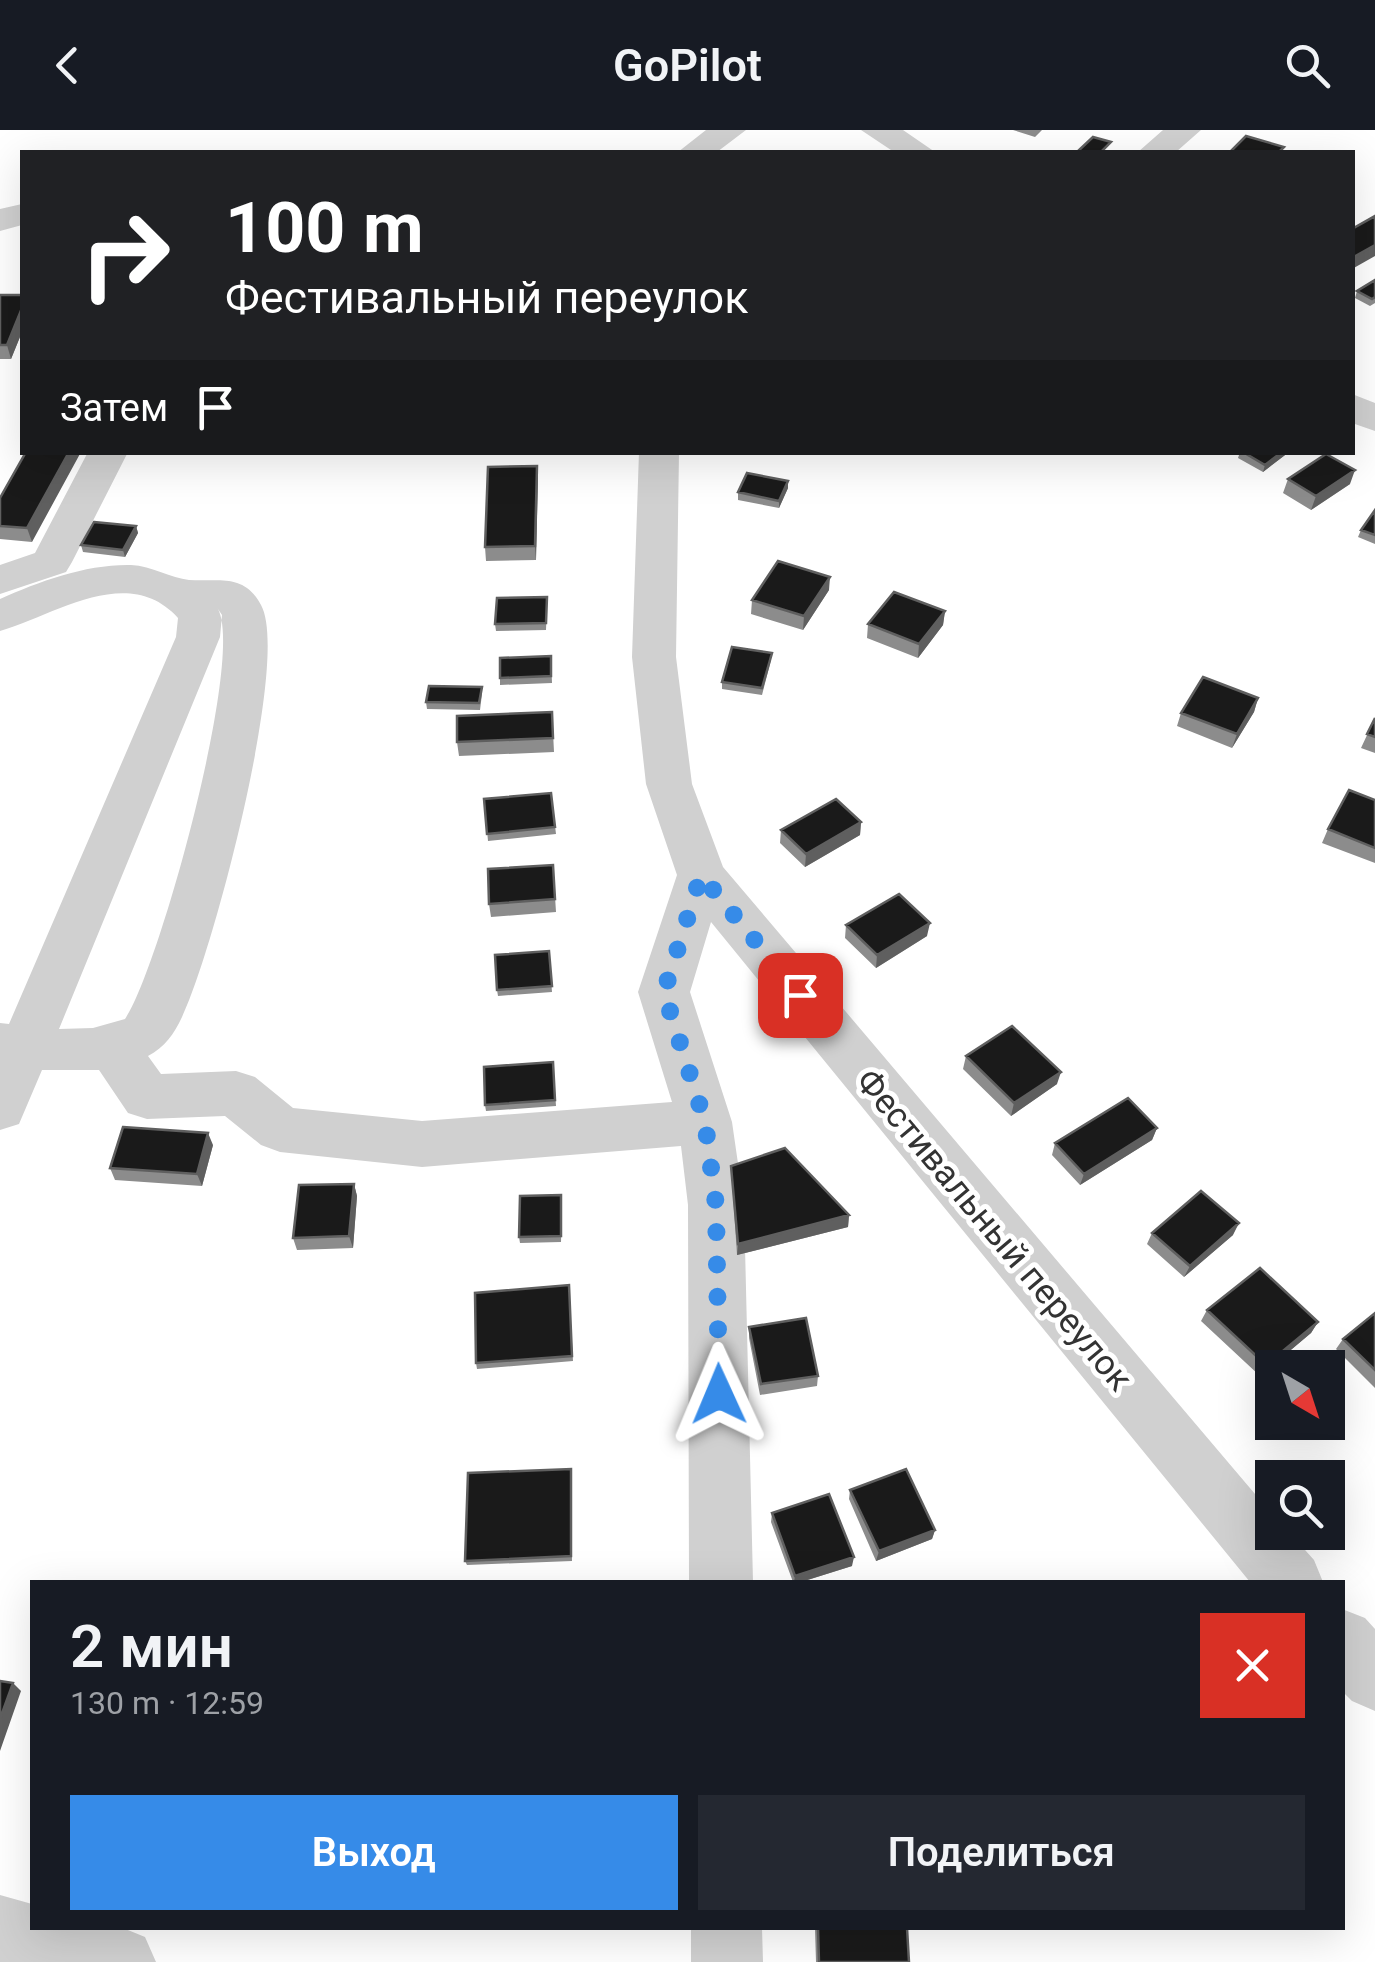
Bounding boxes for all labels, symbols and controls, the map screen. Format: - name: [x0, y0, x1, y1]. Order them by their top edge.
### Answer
- icon: back: [40, 38, 95, 93]
- icon: search: [1280, 38, 1335, 93]
- text: GoPilot: [613, 39, 762, 92]
- text: 100 m: [225, 187, 424, 269]
- icon: right: [60, 190, 190, 320]
- text: Фестивальный переулок: [225, 271, 749, 324]
- icon: arrive: [188, 380, 243, 435]
- text: Затем: [60, 386, 168, 430]
- pin: [758, 953, 843, 1038]
- icon: arrive: [773, 968, 828, 1023]
- street label: Фестивальный переулок: [847, 1061, 1141, 1399]
- position arrow: [667, 1342, 771, 1446]
- north arrow: [1255, 1350, 1345, 1440]
- map controls: [1255, 1350, 1345, 1550]
- button: search: [1255, 1460, 1345, 1550]
- text: 2 мин: [70, 1611, 233, 1682]
- button: close: [1200, 1613, 1305, 1718]
- text: 130 m · 12:59: [70, 1684, 264, 1722]
- button: Выход: [70, 1795, 678, 1910]
- button: Поделиться: [698, 1795, 1305, 1910]

